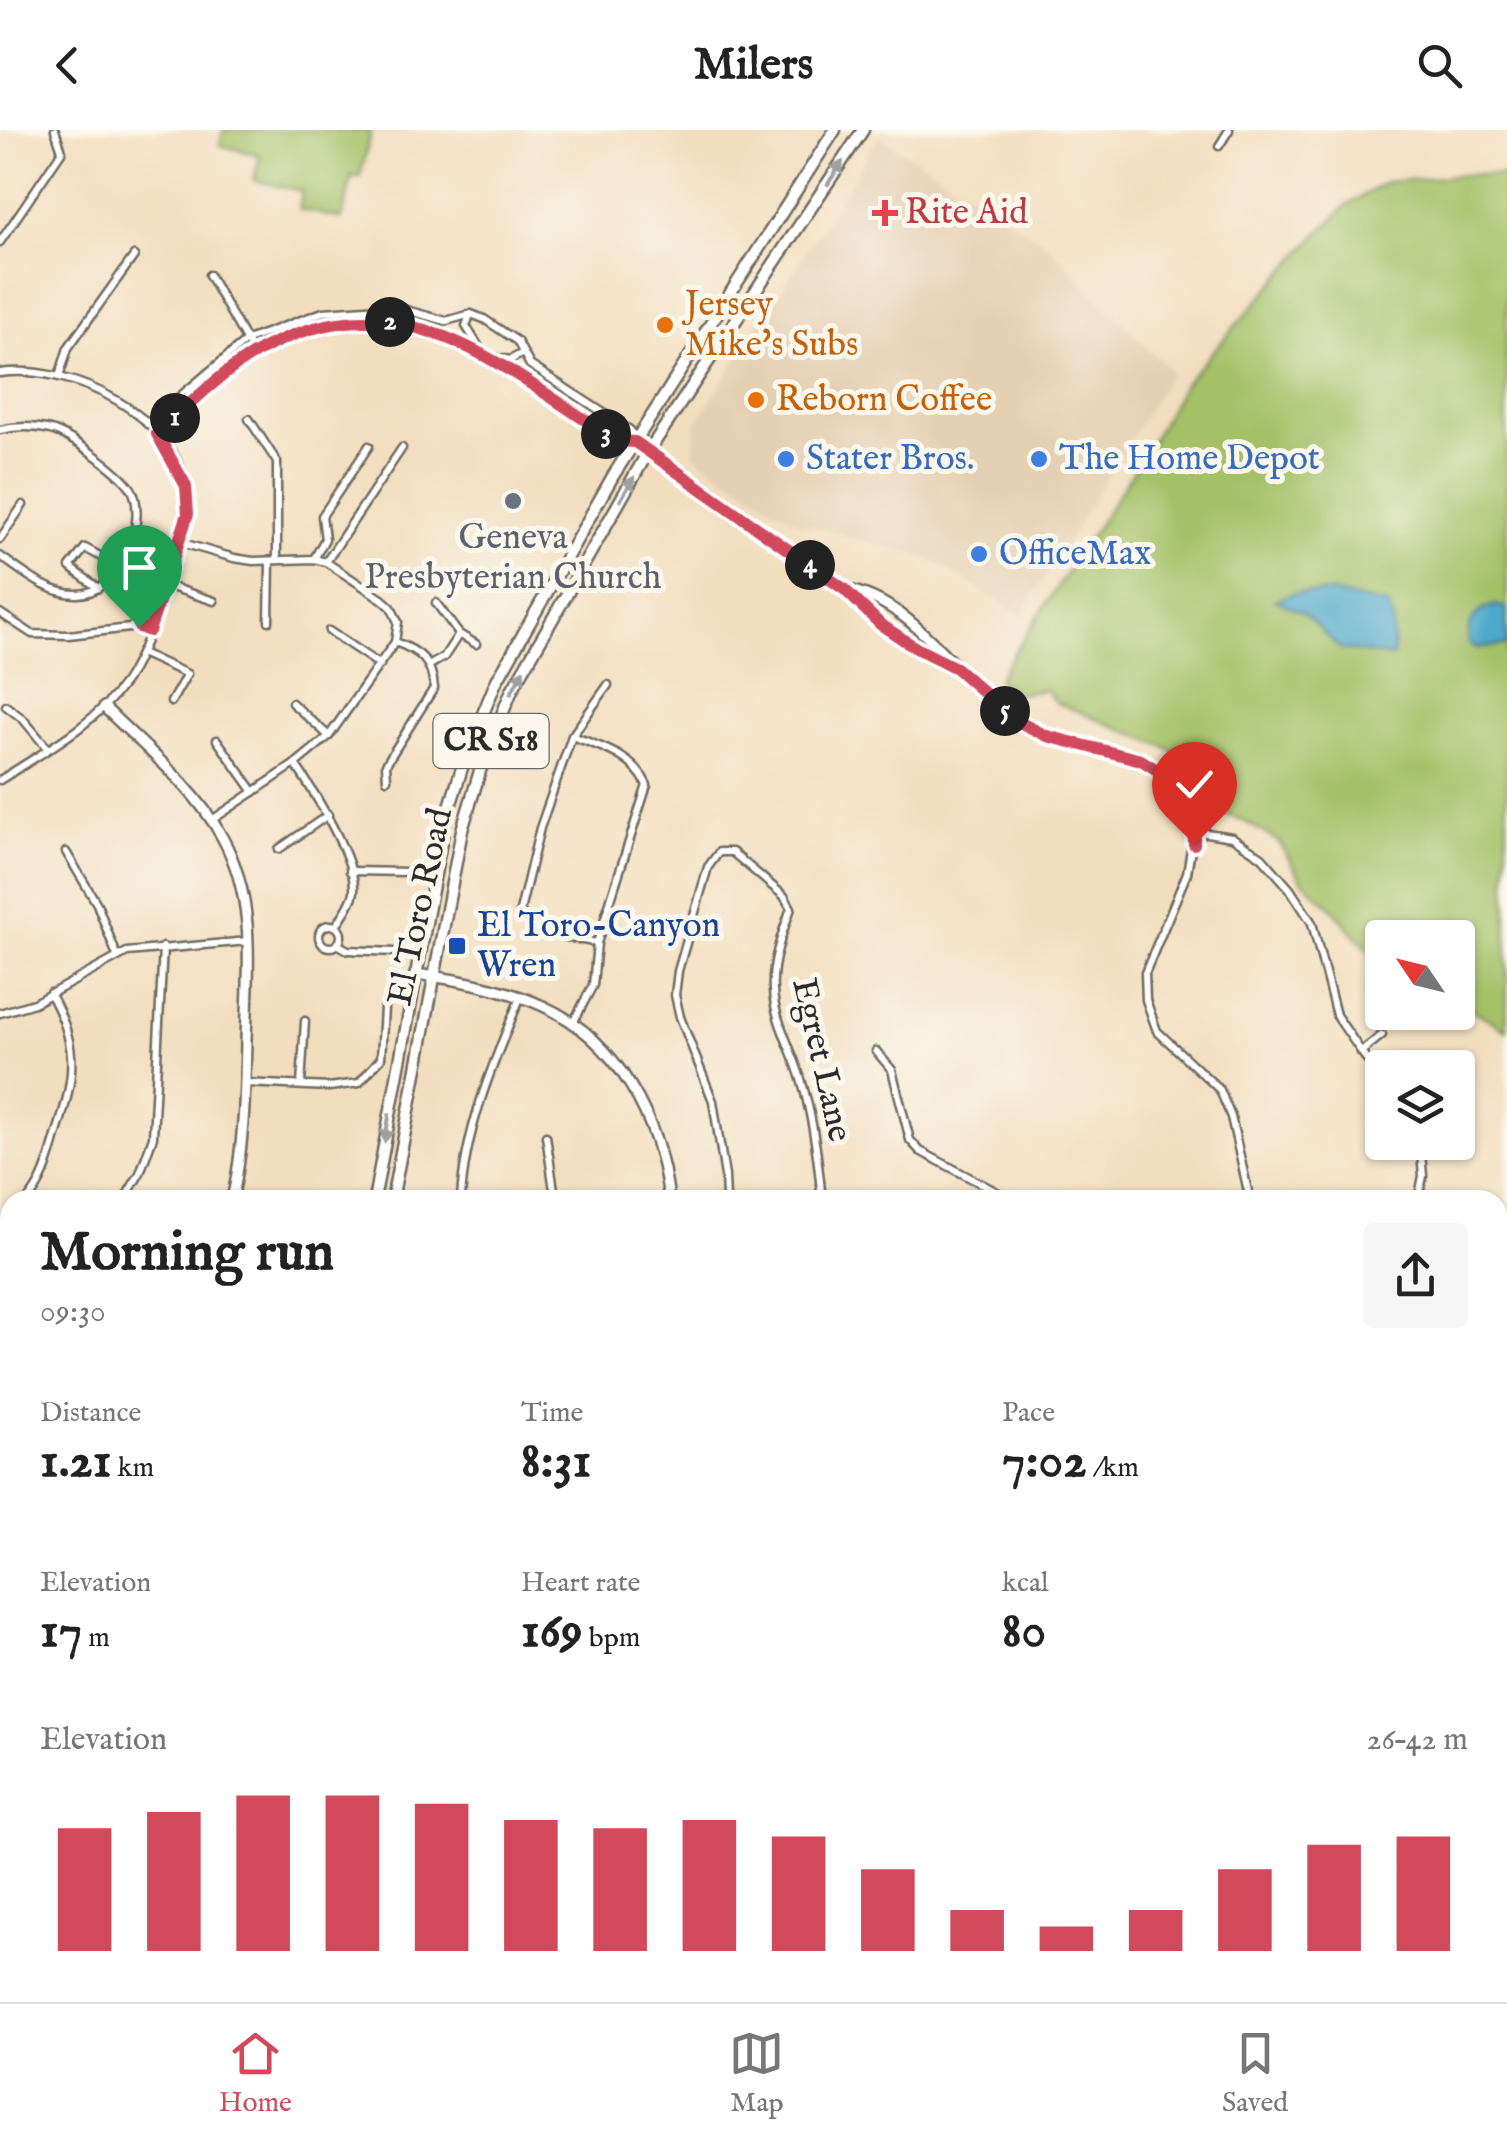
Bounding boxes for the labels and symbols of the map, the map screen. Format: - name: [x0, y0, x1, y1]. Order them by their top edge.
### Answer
- one-way arrow: [825, 160, 843, 187]
- place label: Rite Aid: [905, 191, 1028, 236]
- marker: Rite Aid: [874, 202, 896, 224]
- place label: Jersey Mike's Subs: [681, 283, 858, 368]
- pin: 2: [365, 297, 415, 347]
- marker: Jersey Mike's Subs: [654, 314, 676, 336]
- place label: Reborn Coffee: [776, 378, 992, 423]
- marker: Reborn Coffee: [745, 389, 767, 411]
- pin: 1: [150, 393, 200, 443]
- pin: 3: [581, 409, 631, 459]
- place label: Stater Bros.: [806, 437, 974, 482]
- place label: The Home Depot: [1059, 437, 1320, 482]
- marker: Stater Bros.: [775, 448, 797, 470]
- marker: The Home Depot: [1028, 448, 1050, 470]
- one-way arrow: [618, 475, 635, 503]
- marker: Geneva Presbyterian Church: [502, 490, 524, 512]
- place label: Geneva Presbyterian Church: [365, 516, 662, 601]
- pin: [97, 525, 182, 628]
- place label: OfficeMax: [999, 532, 1151, 577]
- pin: 4: [785, 540, 835, 590]
- marker: OfficeMax: [968, 543, 990, 565]
- one-way arrow: [508, 667, 525, 696]
- pin: 5: [980, 686, 1030, 736]
- road number: CR S18: [434, 714, 548, 768]
- pin: [1152, 742, 1237, 845]
- street label: El Toro Road: [378, 804, 464, 1010]
- place label: El Toro-Canyon Wren: [477, 904, 720, 989]
- north arrow: [1365, 920, 1475, 1030]
- marker: El Toro-Canyon Wren: [446, 935, 468, 957]
- street label: Egret Lane: [780, 974, 862, 1146]
- one-way arrow: [378, 1113, 394, 1144]

